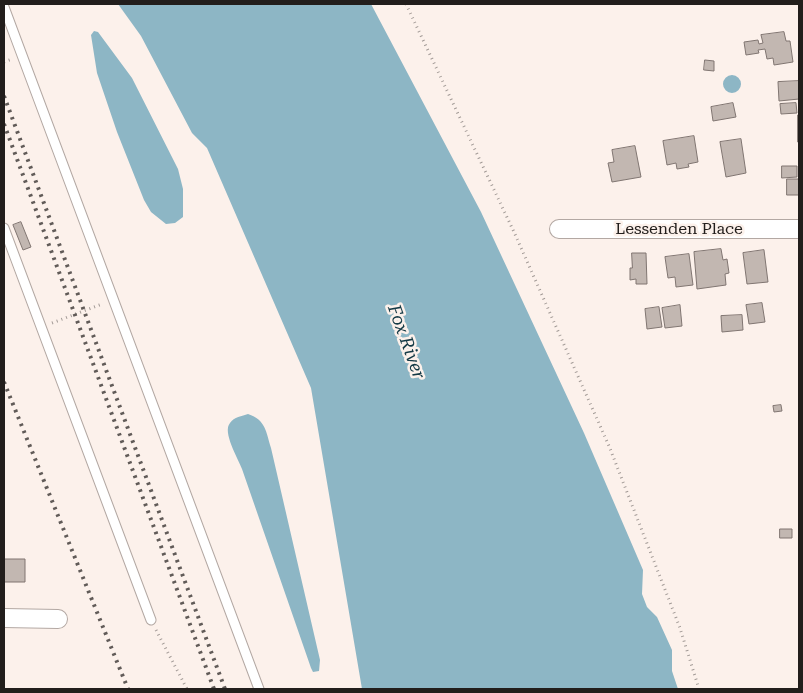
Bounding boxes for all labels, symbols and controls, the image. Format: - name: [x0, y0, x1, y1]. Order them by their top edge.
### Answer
- street label: Lessenden Place: [615, 219, 743, 239]
- water label: Fox River: [383, 302, 429, 382]

